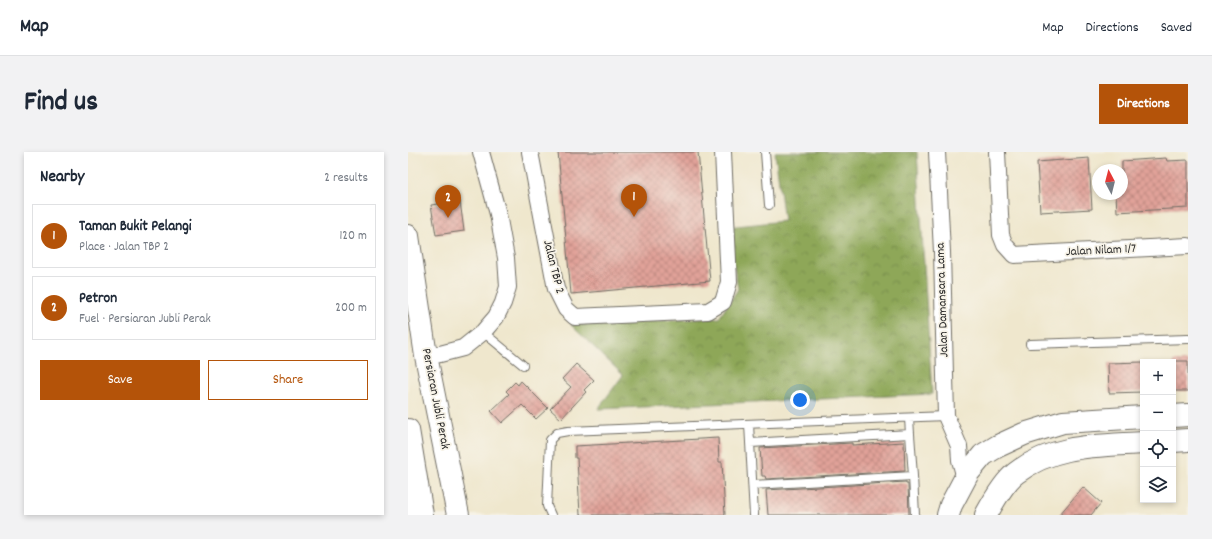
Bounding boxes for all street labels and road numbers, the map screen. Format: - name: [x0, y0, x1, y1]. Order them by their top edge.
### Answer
- street label: Jalan TBP 2: [537, 238, 569, 296]
- street label: Jalan Nilam 1/7: [1065, 240, 1137, 262]
- street label: Jalan Damansara Lama: [931, 241, 954, 358]
- street label: Persiaran Jubli Perak: [416, 347, 454, 451]

